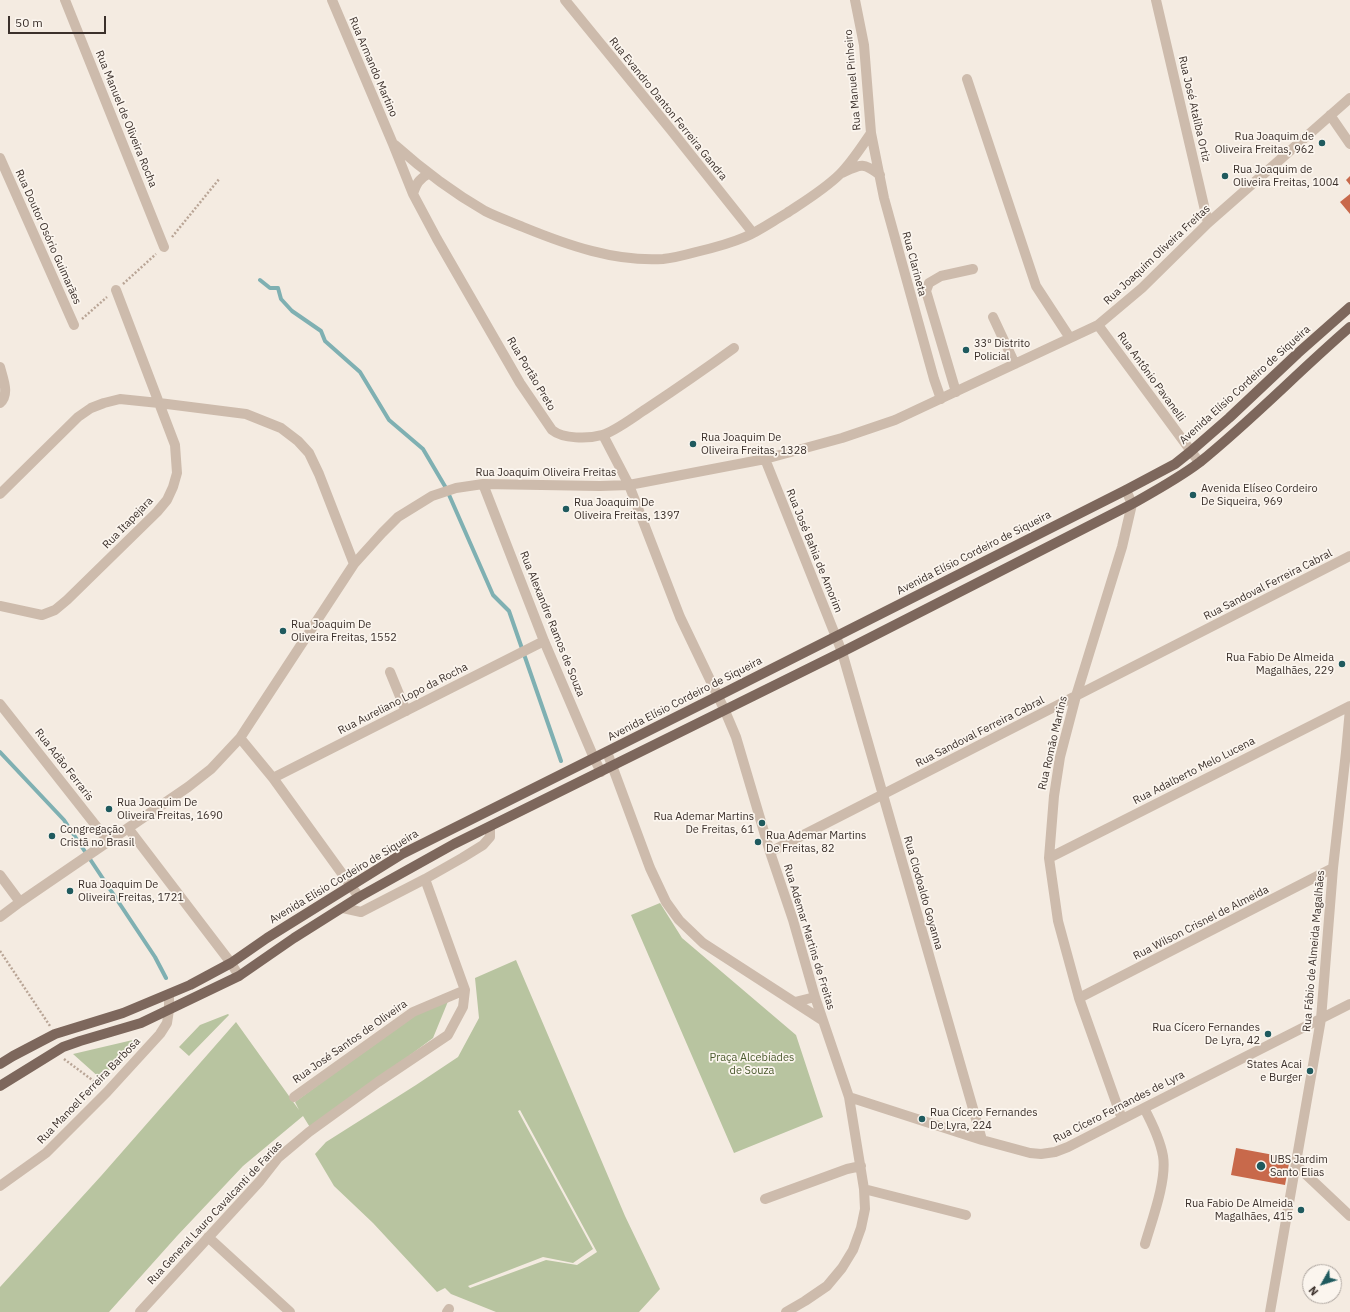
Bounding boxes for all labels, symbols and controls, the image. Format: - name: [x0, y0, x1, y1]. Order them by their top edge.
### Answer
- scale bar: [10, 8, 108, 34]
- text: 50 m: [15, 15, 43, 30]
- street label: Rua Armando Martino: [346, 15, 400, 119]
- street label: Rua Manuel Pinheiro: [842, 29, 864, 131]
- street label: Rua Evandro Danton Ferreira Gandra: [606, 35, 730, 183]
- street label: Rua Manuel de Oliveira Rocha: [92, 49, 160, 189]
- street label: Rua José Ataliba Ortiz: [1175, 55, 1213, 163]
- place label: Rua Joaquim de Oliveira Freitas, 962: [1215, 130, 1314, 156]
- marker: Rua Joaquim de Oliveira Freitas, 962: [1317, 138, 1327, 148]
- place label: Rua Joaquim de Oliveira Freitas, 1004: [1233, 163, 1339, 189]
- street label: Rua Doutor Osório Guimarães: [12, 167, 84, 307]
- marker: Rua Joaquim de Oliveira Freitas, 1004: [1220, 171, 1230, 181]
- street label: Rua Joaquim Oliveira Freitas: [1101, 202, 1213, 308]
- street label: Rua Clarineta: [899, 230, 929, 298]
- street label: Avenida Elísio Cordeiro de Siqueira: [1177, 323, 1313, 447]
- street label: Rua Antônio Pavanelli: [1114, 330, 1188, 424]
- street label: Rua Portão Preto: [504, 335, 558, 413]
- place label: 33º Distrito Policial: [974, 337, 1030, 363]
- marker: 33º Distrito Policial: [961, 345, 971, 355]
- place label: Rua Joaquim De Oliveira Freitas, 1328: [701, 431, 807, 457]
- marker: Rua Joaquim De Oliveira Freitas, 1328: [688, 439, 698, 449]
- street label: Rua Joaquim Oliveira Freitas: [476, 466, 616, 480]
- place label: Avenida Elíseo Cordeiro De Siqueira, 969: [1201, 482, 1318, 508]
- street label: Rua José Bahia de Amorim: [783, 487, 845, 615]
- marker: Avenida Elíseo Cordeiro De Siqueira, 969: [1188, 490, 1198, 500]
- street label: Rua Itapejara: [100, 494, 156, 552]
- place label: Rua Joaquim De Oliveira Freitas, 1397: [574, 496, 680, 522]
- marker: Rua Joaquim De Oliveira Freitas, 1397: [561, 504, 571, 514]
- street label: Avenida Elísio Cordeiro de Siqueira: [895, 508, 1053, 598]
- street label: Rua Sandoval Ferreira Cabral: [1201, 547, 1335, 623]
- street label: Rua Alexandre Ramos de Souza: [517, 549, 587, 699]
- place label: Rua Joaquim De Oliveira Freitas, 1552: [291, 618, 397, 644]
- marker: Rua Joaquim De Oliveira Freitas, 1552: [278, 626, 288, 636]
- place label: Rua Fabio De Almeida Magalhães, 229: [1226, 651, 1334, 677]
- street label: Avenida Elísio Cordeiro de Siqueira: [606, 654, 764, 744]
- marker: Rua Fabio De Almeida Magalhães, 229: [1337, 659, 1347, 669]
- street label: Rua Aureliano Lopo da Rocha: [336, 660, 470, 738]
- street label: Rua Sandoval Ferreira Cabral: [913, 694, 1047, 770]
- street label: Rua Romão Martins: [1036, 695, 1070, 791]
- street label: Rua Adão Ferraris: [32, 726, 96, 804]
- street label: Rua Adalberto Melo Lucena: [1131, 734, 1257, 808]
- place label: Rua Joaquim De Oliveira Freitas, 1690: [117, 796, 223, 822]
- marker: Rua Joaquim De Oliveira Freitas, 1690: [104, 804, 114, 814]
- place label: Rua Ademar Martins De Freitas, 61: [654, 810, 754, 836]
- marker: Rua Ademar Martins De Freitas, 61: [757, 818, 767, 828]
- place label: Congregação Cristã no Brasil: [60, 823, 134, 849]
- street label: Avenida Elísio Cordeiro de Siqueira: [267, 827, 421, 927]
- place label: Rua Ademar Martins De Freitas, 82: [766, 829, 866, 855]
- marker: Congregação Cristã no Brasil: [47, 831, 57, 841]
- street label: Rua Clodoaldo Goyanna: [900, 835, 946, 951]
- marker: Rua Ademar Martins De Freitas, 82: [753, 837, 763, 847]
- street label: Rua Ademar Martins de Freitas: [780, 862, 838, 1012]
- street label: Rua Fábio de Almeida Magalhães: [1300, 869, 1328, 1033]
- place label: Rua Joaquim De Oliveira Freitas, 1721: [78, 878, 184, 904]
- street label: Rua Wilson Crisnel de Almeida: [1131, 883, 1271, 963]
- marker: Rua Joaquim De Oliveira Freitas, 1721: [65, 886, 75, 896]
- street label: Rua José Santos de Oliveira: [290, 997, 410, 1087]
- place label: Rua Cícero Fernandes De Lyra, 42: [1152, 1021, 1260, 1047]
- marker: Rua Cícero Fernandes De Lyra, 42: [1263, 1029, 1273, 1039]
- street label: Rua Manoel Ferreira Barbosa: [35, 1035, 143, 1147]
- park label: Praça Alcebíades de Souza: [710, 1051, 794, 1077]
- place label: States Acai e Burger: [1247, 1058, 1302, 1084]
- marker: States Acai e Burger: [1305, 1066, 1315, 1076]
- street label: Rua Cícero Fernandes de Lyra: [1051, 1068, 1187, 1146]
- place label: Rua Cícero Fernandes De Lyra, 224: [930, 1106, 1038, 1132]
- marker: Rua Cícero Fernandes De Lyra, 224: [917, 1114, 927, 1124]
- street label: Rua General Lauro Cavalcanti de Farias: [145, 1138, 285, 1288]
- place label: UBS Jardim Santo Elias: [1270, 1153, 1328, 1179]
- marker: UBS Jardim Santo Elias: [1255, 1160, 1267, 1172]
- place label: Rua Fabio De Almeida Magalhães, 415: [1185, 1197, 1293, 1223]
- marker: Rua Fabio De Almeida Magalhães, 415: [1296, 1205, 1306, 1215]
- north arrow: [1302, 1264, 1342, 1304]
- text: N: [1306, 1283, 1321, 1298]

